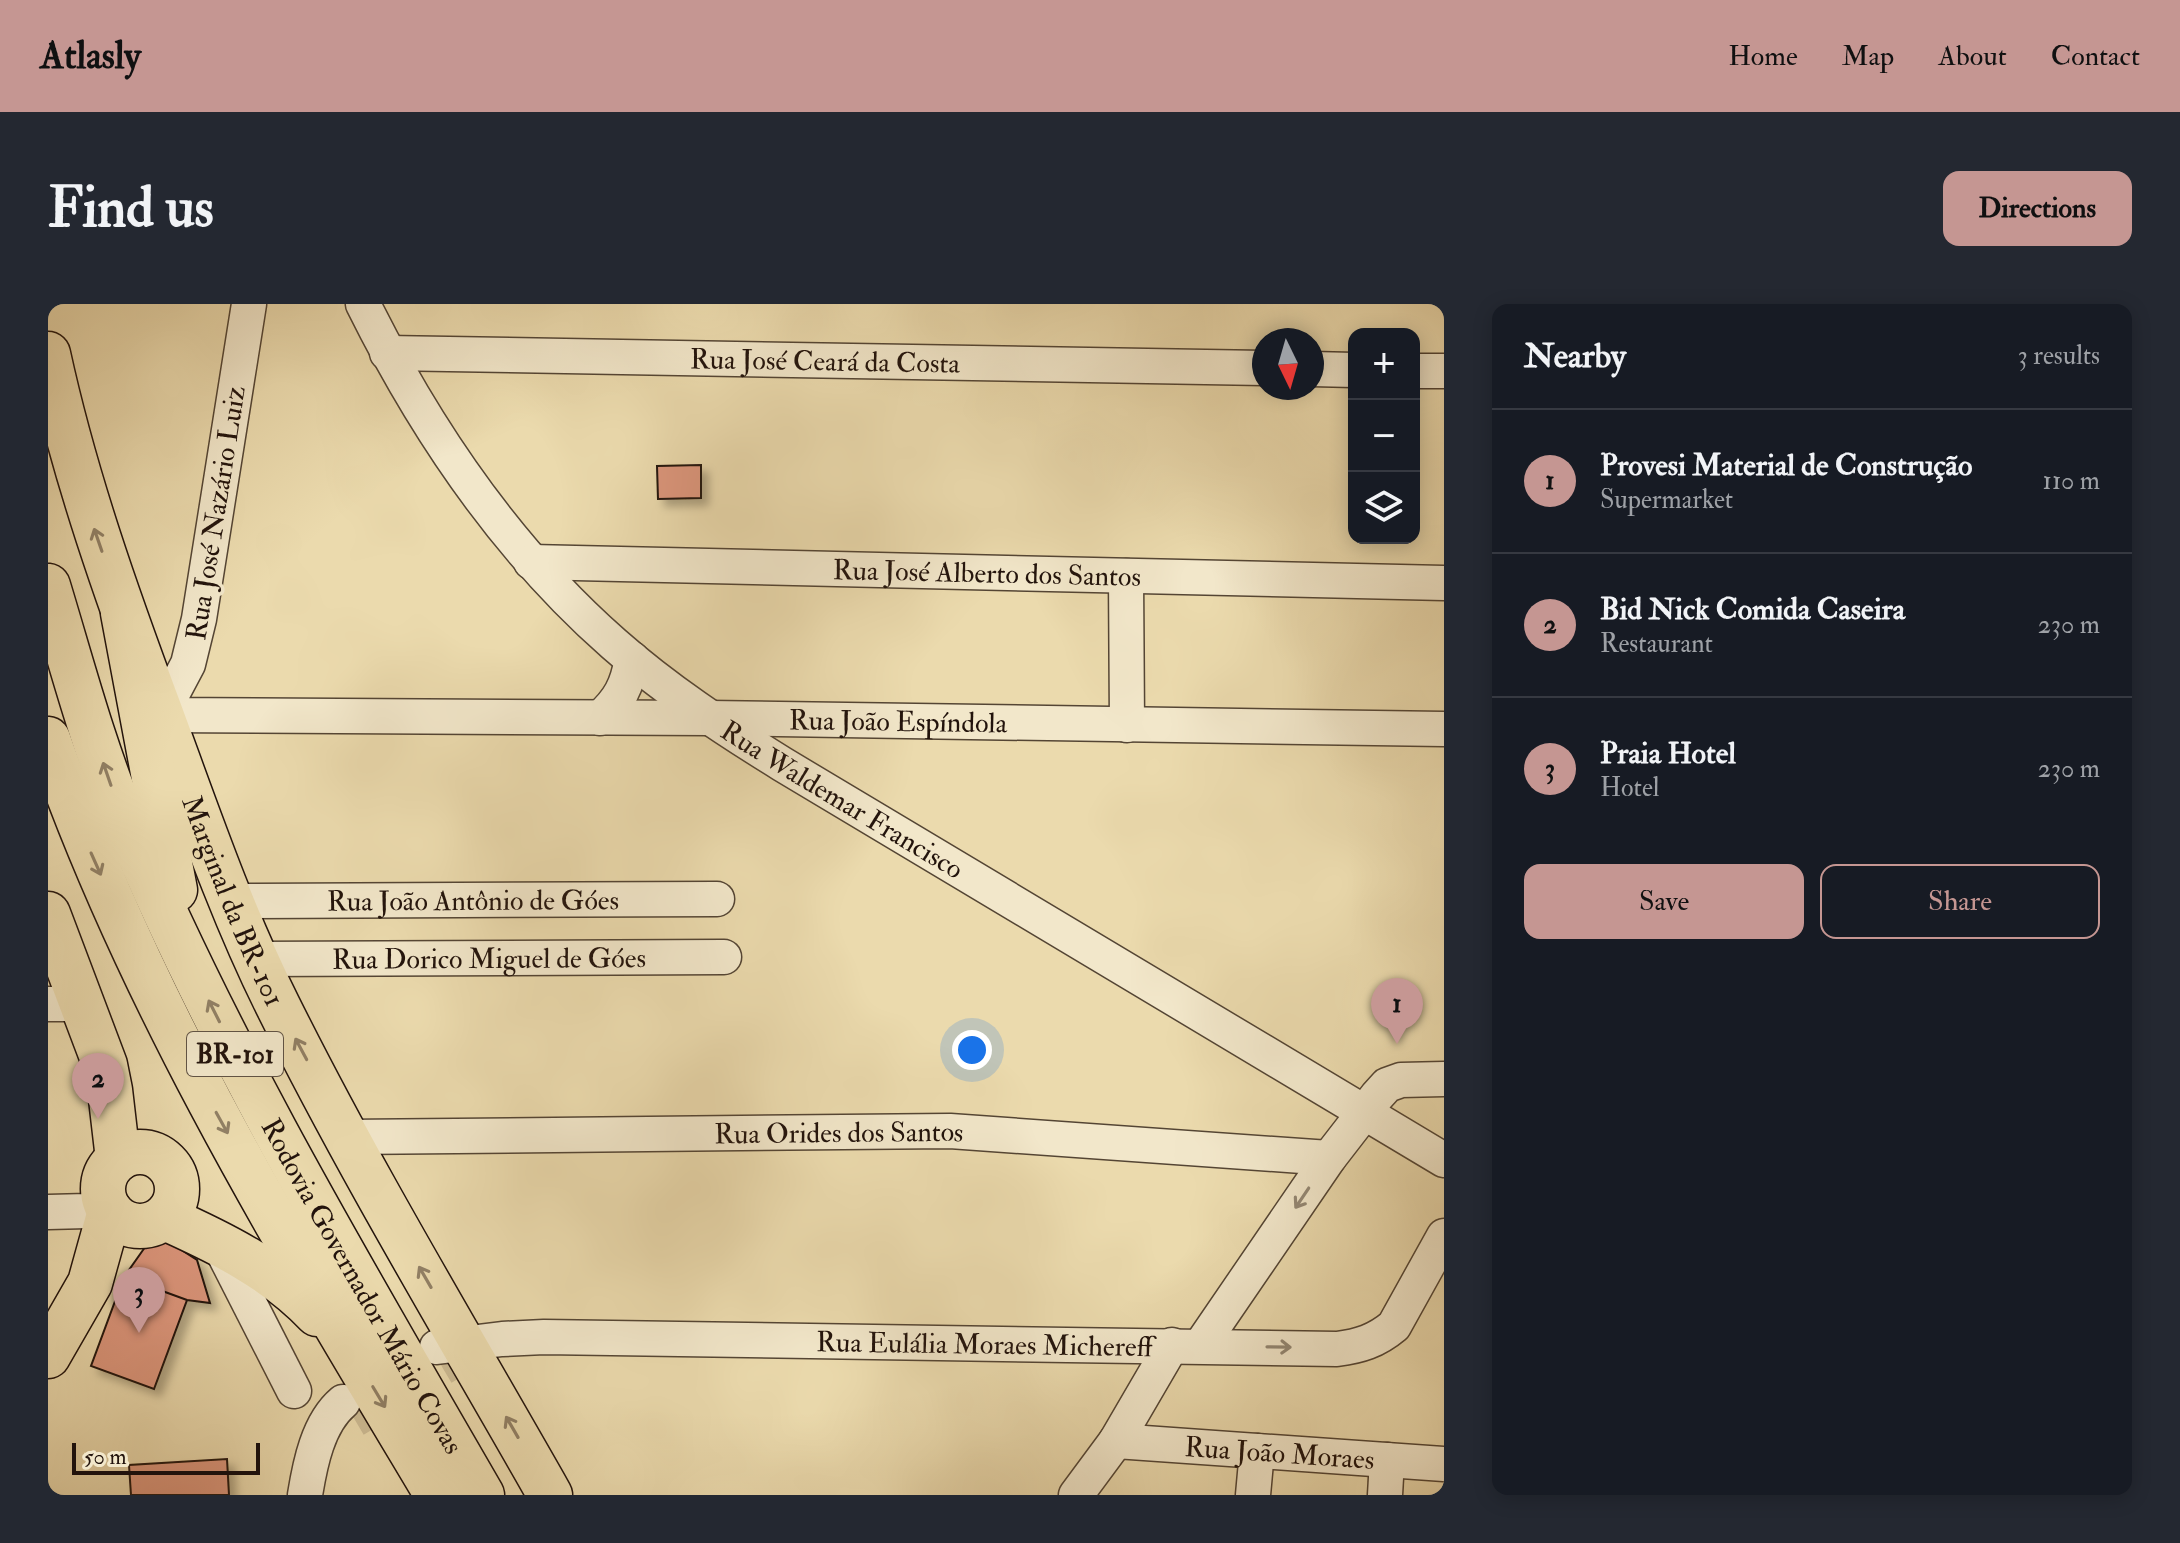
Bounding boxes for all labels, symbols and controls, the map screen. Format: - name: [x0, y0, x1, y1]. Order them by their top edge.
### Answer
- text: Atlasly: [40, 32, 141, 80]
- text: Home: [1728, 39, 1798, 74]
- text: Map: [1842, 39, 1894, 74]
- text: About: [1938, 39, 2007, 74]
- text: Contact: [2051, 39, 2140, 74]
- button: Directions: [1943, 171, 2132, 246]
- text: Find us: [48, 173, 214, 244]
- north arrow: [1252, 328, 1324, 400]
- map controls: [1348, 328, 1420, 544]
- button: +: [1348, 328, 1420, 400]
- text: Nearby: [1524, 335, 1626, 378]
- text: 3 results: [2018, 340, 2100, 372]
- street label: Rua José Ceará da Costa: [690, 342, 961, 382]
- street label: Rua José Nazário Luiz: [179, 383, 254, 643]
- button: −: [1348, 400, 1420, 472]
- text: Provesi Material de Construção: [1600, 447, 1972, 484]
- text: 1: [1545, 465, 1555, 497]
- text: 110 m: [2043, 465, 2100, 497]
- button: layers: [1348, 472, 1420, 544]
- text: Supermarket: [1600, 484, 1733, 516]
- one-way arrow: [90, 527, 105, 552]
- street label: Rua José Alberto dos Santos: [832, 553, 1141, 595]
- text: Bid Nick Comida Caseira: [1600, 591, 1905, 628]
- text: 2: [1543, 609, 1557, 641]
- text: 230 m: [2038, 609, 2100, 641]
- text: Restaurant: [1600, 628, 1713, 660]
- street label: Rua João Espíndola: [789, 703, 1008, 741]
- street label: Rua Waldemar Francisco: [714, 714, 969, 888]
- text: Praia Hotel: [1600, 735, 1736, 772]
- text: 3: [1545, 753, 1555, 785]
- text: 230 m: [2038, 753, 2100, 785]
- one-way arrow: [99, 762, 114, 787]
- text: Hotel: [1600, 772, 1659, 804]
- street label: Marginal da BR-101: [173, 791, 291, 1012]
- one-way arrow: [90, 851, 105, 876]
- button: Save: [1524, 864, 1804, 939]
- button: Share: [1820, 864, 2100, 939]
- street label: Rua João Antônio de Góes: [327, 883, 619, 920]
- street label: Rua Dorico Miguel de Góes: [332, 941, 646, 978]
- pin: 1: [1371, 978, 1423, 1044]
- one-way arrow: [205, 999, 221, 1023]
- your location: [952, 1030, 992, 1070]
- road number: BR-101: [187, 1032, 283, 1076]
- one-way arrow: [292, 1038, 308, 1061]
- pin: 2: [72, 1053, 124, 1119]
- one-way arrow: [214, 1111, 230, 1134]
- street label: Rodovia Governador Mário Covas: [253, 1113, 470, 1461]
- street label: Rua Orides dos Santos: [714, 1115, 965, 1152]
- one-way arrow: [1294, 1186, 1310, 1208]
- one-way arrow: [417, 1266, 433, 1289]
- pin: 3: [113, 1267, 165, 1333]
- street label: Rua Eulália Moraes Michereff: [816, 1325, 1158, 1365]
- one-way arrow: [1265, 1340, 1292, 1355]
- one-way arrow: [371, 1385, 387, 1408]
- one-way arrow: [504, 1416, 520, 1439]
- street label: Rua João Moraes: [1183, 1430, 1376, 1478]
- scale bar: [72, 1439, 260, 1475]
- text: 50 m: [84, 1443, 126, 1471]

